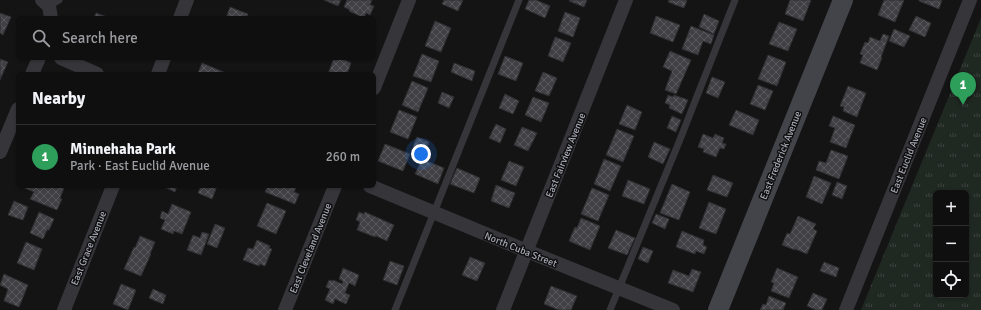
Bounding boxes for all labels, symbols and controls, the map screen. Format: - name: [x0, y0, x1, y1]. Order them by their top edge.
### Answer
- search box: [16, 16, 376, 60]
- icon: search: [30, 27, 52, 49]
- text: Search here: [62, 29, 138, 47]
- pin: 1: [950, 72, 976, 105]
- text: Nearby: [32, 88, 85, 109]
- street label: East Frederick Avenue: [758, 109, 804, 201]
- street label: East Fairview Avenue: [543, 111, 588, 199]
- street label: East Euclid Avenue: [888, 116, 930, 195]
- text: Minnehaha Park: [70, 140, 176, 158]
- your location: [411, 144, 431, 164]
- text: 1: [41, 149, 49, 165]
- text: 260 m: [326, 149, 360, 165]
- text: Park · East Euclid Avenue: [70, 158, 210, 174]
- map controls: [933, 190, 969, 298]
- button: +: [933, 190, 969, 226]
- street label: East Cleveland Avenue: [287, 202, 335, 295]
- street label: East Grace Avenue: [69, 210, 109, 287]
- button: −: [933, 226, 969, 262]
- street label: North Cuba Street: [483, 230, 559, 270]
- button: locate: [933, 262, 969, 298]

